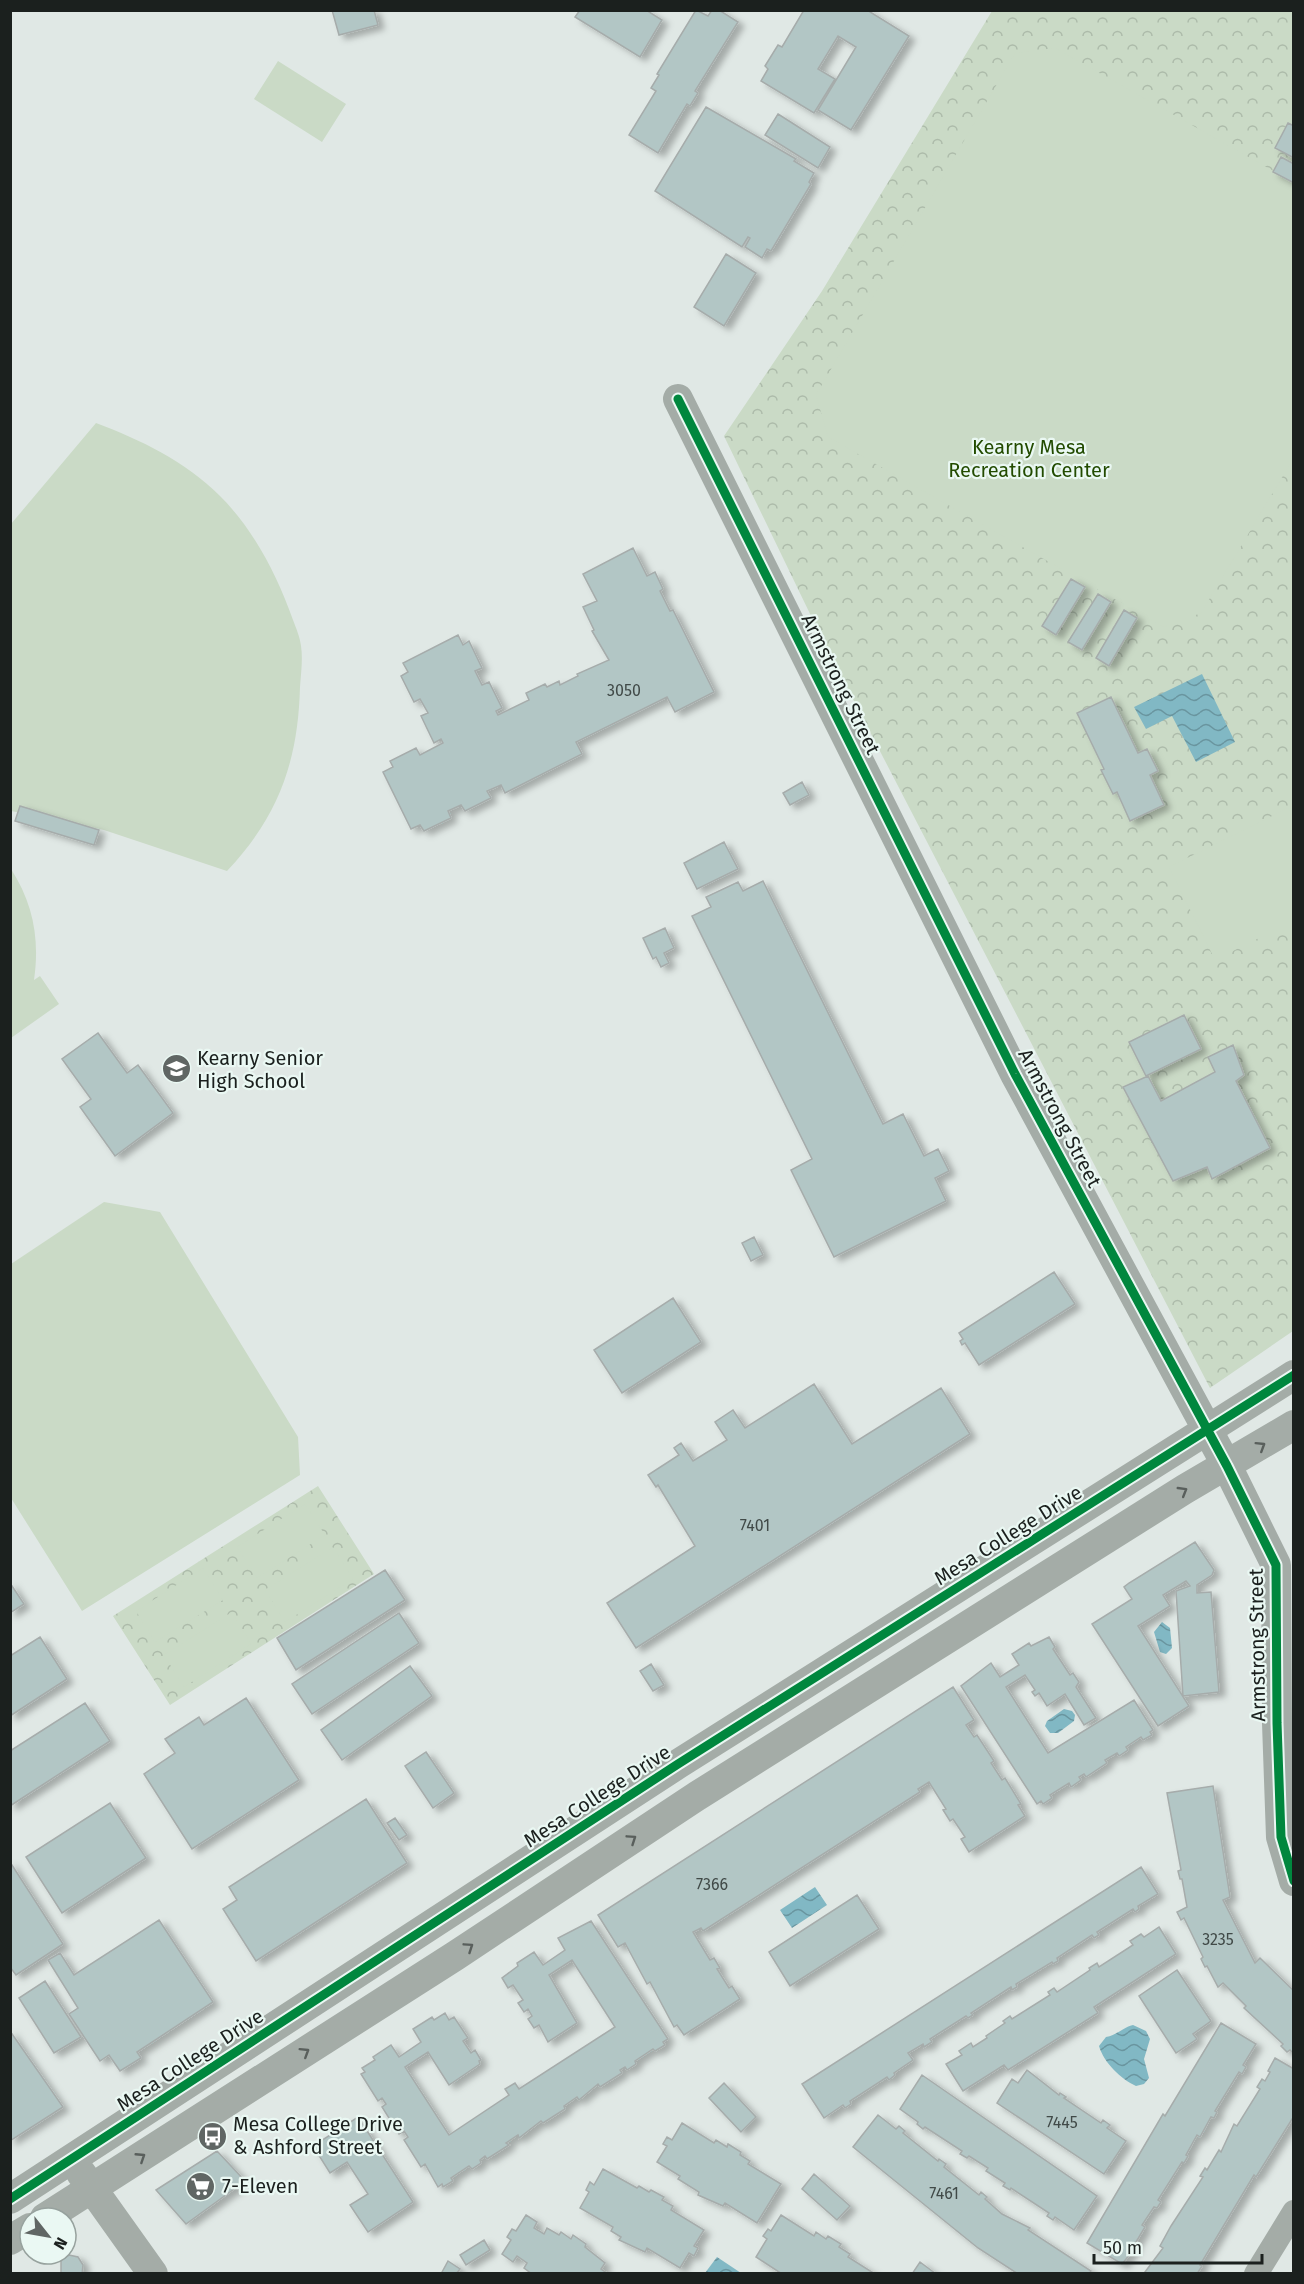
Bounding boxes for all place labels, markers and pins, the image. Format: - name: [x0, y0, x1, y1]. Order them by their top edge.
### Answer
- place label: Kearny Senior High School: [197, 1046, 323, 1093]
- school or university icon: Kearny Senior High School: [160, 1053, 192, 1085]
- place label: Mesa College Drive & Ashford Street: [233, 2112, 403, 2159]
- bus stop icon: Mesa College Drive & Ashford Street: [196, 2120, 228, 2152]
- supermarket icon: 7-Eleven: [185, 2170, 217, 2202]
- place label: 7-Eleven: [222, 2174, 298, 2198]

